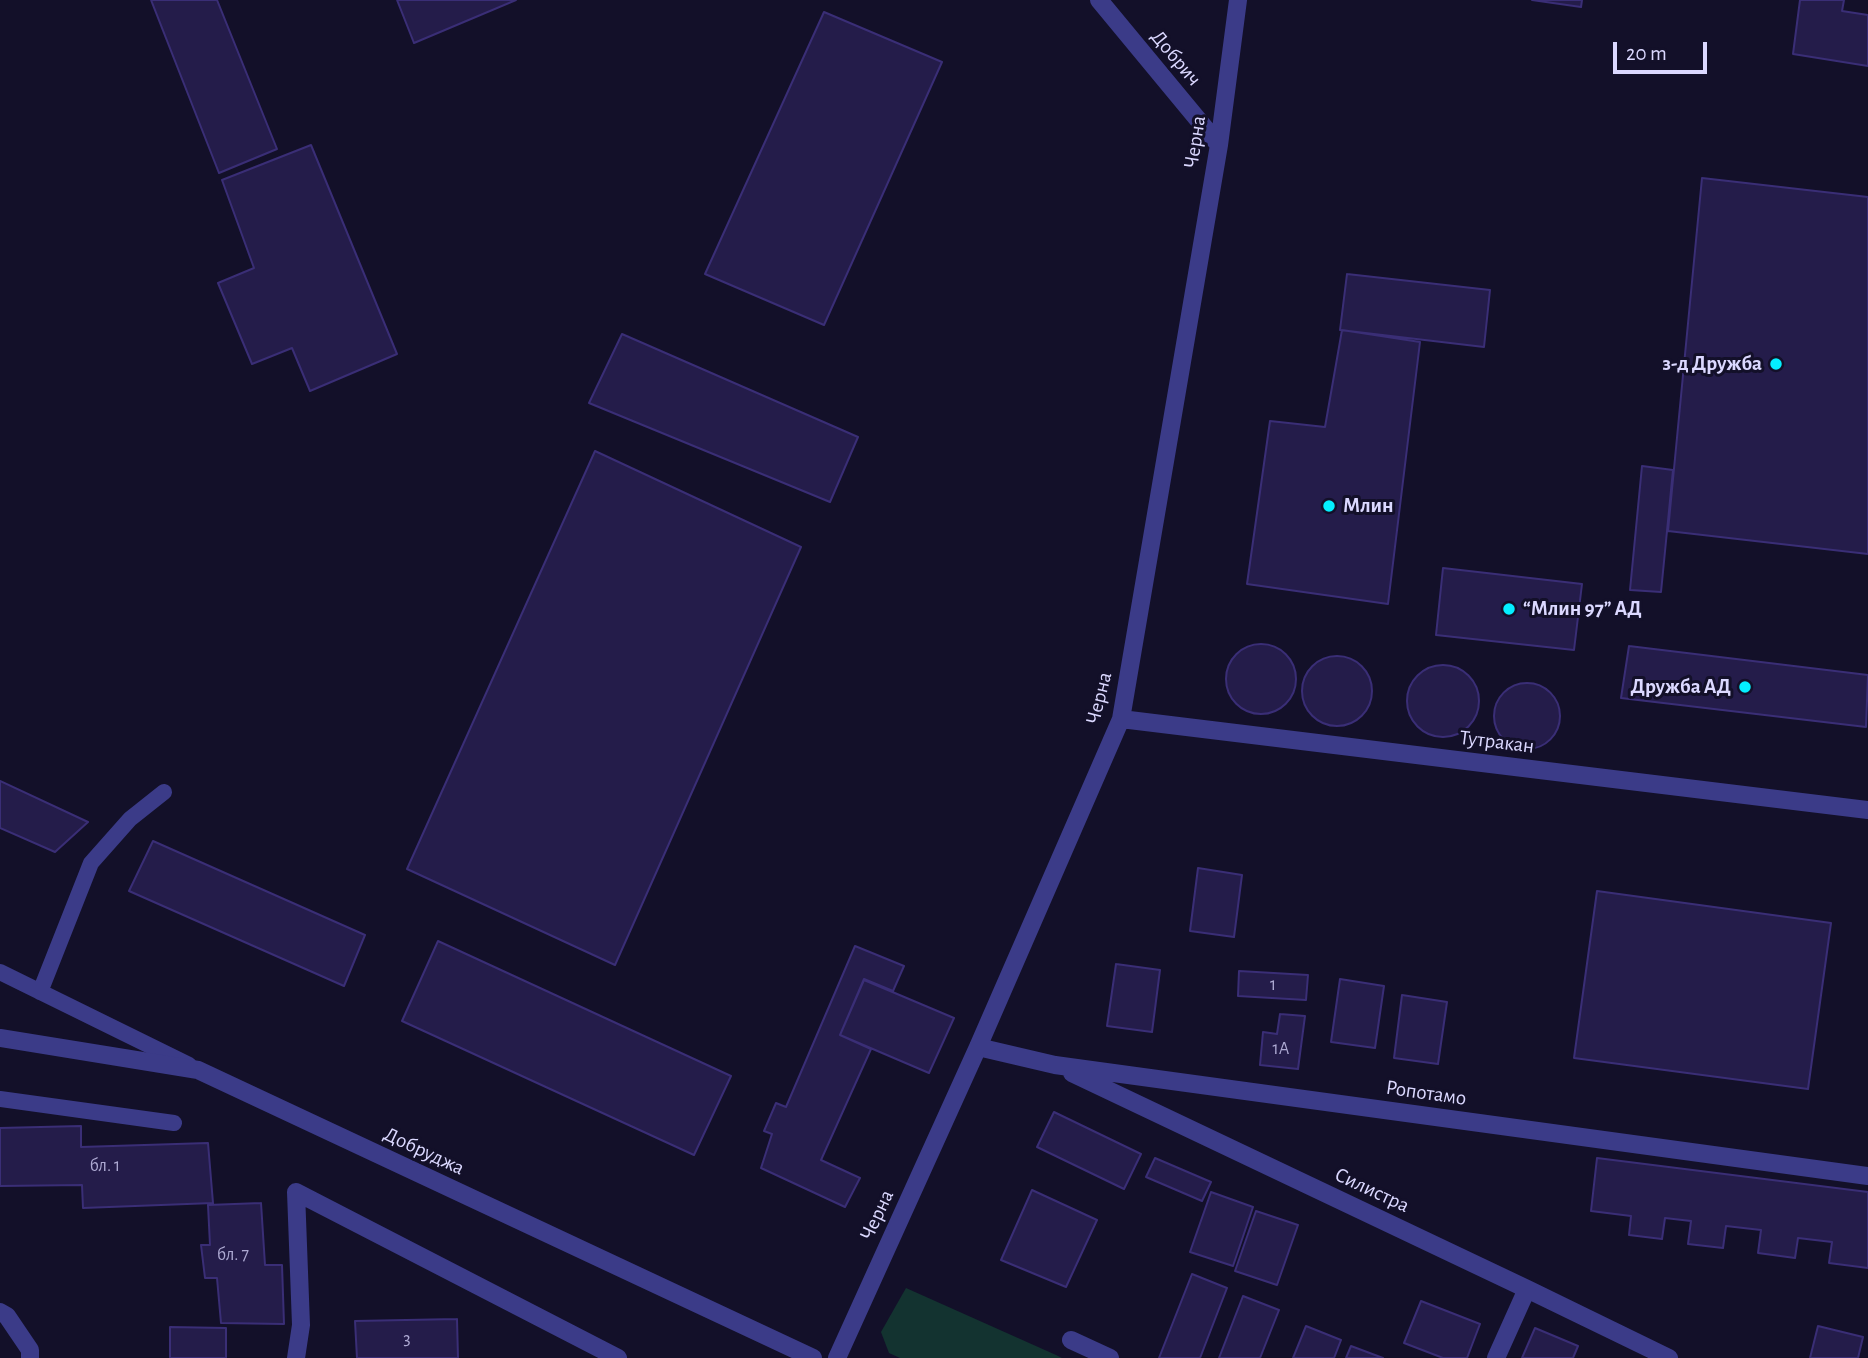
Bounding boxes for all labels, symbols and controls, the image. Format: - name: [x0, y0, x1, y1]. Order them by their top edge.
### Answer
- street label: Добрич: [1145, 25, 1207, 91]
- scale bar: [1616, 28, 1710, 72]
- text: 20 m: [1626, 43, 1667, 64]
- street label: Черна: [1178, 114, 1212, 170]
- place label: з-д Дружба: [1662, 351, 1762, 377]
- marker: з-д Дружба: [1768, 356, 1784, 372]
- place label: Млин: [1343, 493, 1394, 519]
- marker: Млин: [1321, 498, 1337, 514]
- place label: “Млин 97” АД: [1523, 596, 1642, 622]
- marker: “Млин 97” АД: [1501, 601, 1517, 617]
- street label: Черна: [1080, 669, 1118, 727]
- place label: Дружба АД: [1630, 674, 1731, 700]
- marker: Дружба АД: [1737, 679, 1753, 695]
- street label: Тутракан: [1458, 725, 1536, 759]
- house number: 1: [1270, 974, 1276, 996]
- house number: 1А: [1273, 1038, 1289, 1060]
- street label: Ропотамо: [1384, 1075, 1468, 1111]
- street label: Добруджа: [379, 1121, 469, 1181]
- house number: бл. 1: [90, 1155, 120, 1177]
- street label: Силистра: [1331, 1162, 1413, 1218]
- street label: Черна: [854, 1186, 900, 1244]
- house number: бл. 7: [217, 1244, 249, 1266]
- house number: 3: [403, 1328, 411, 1350]

